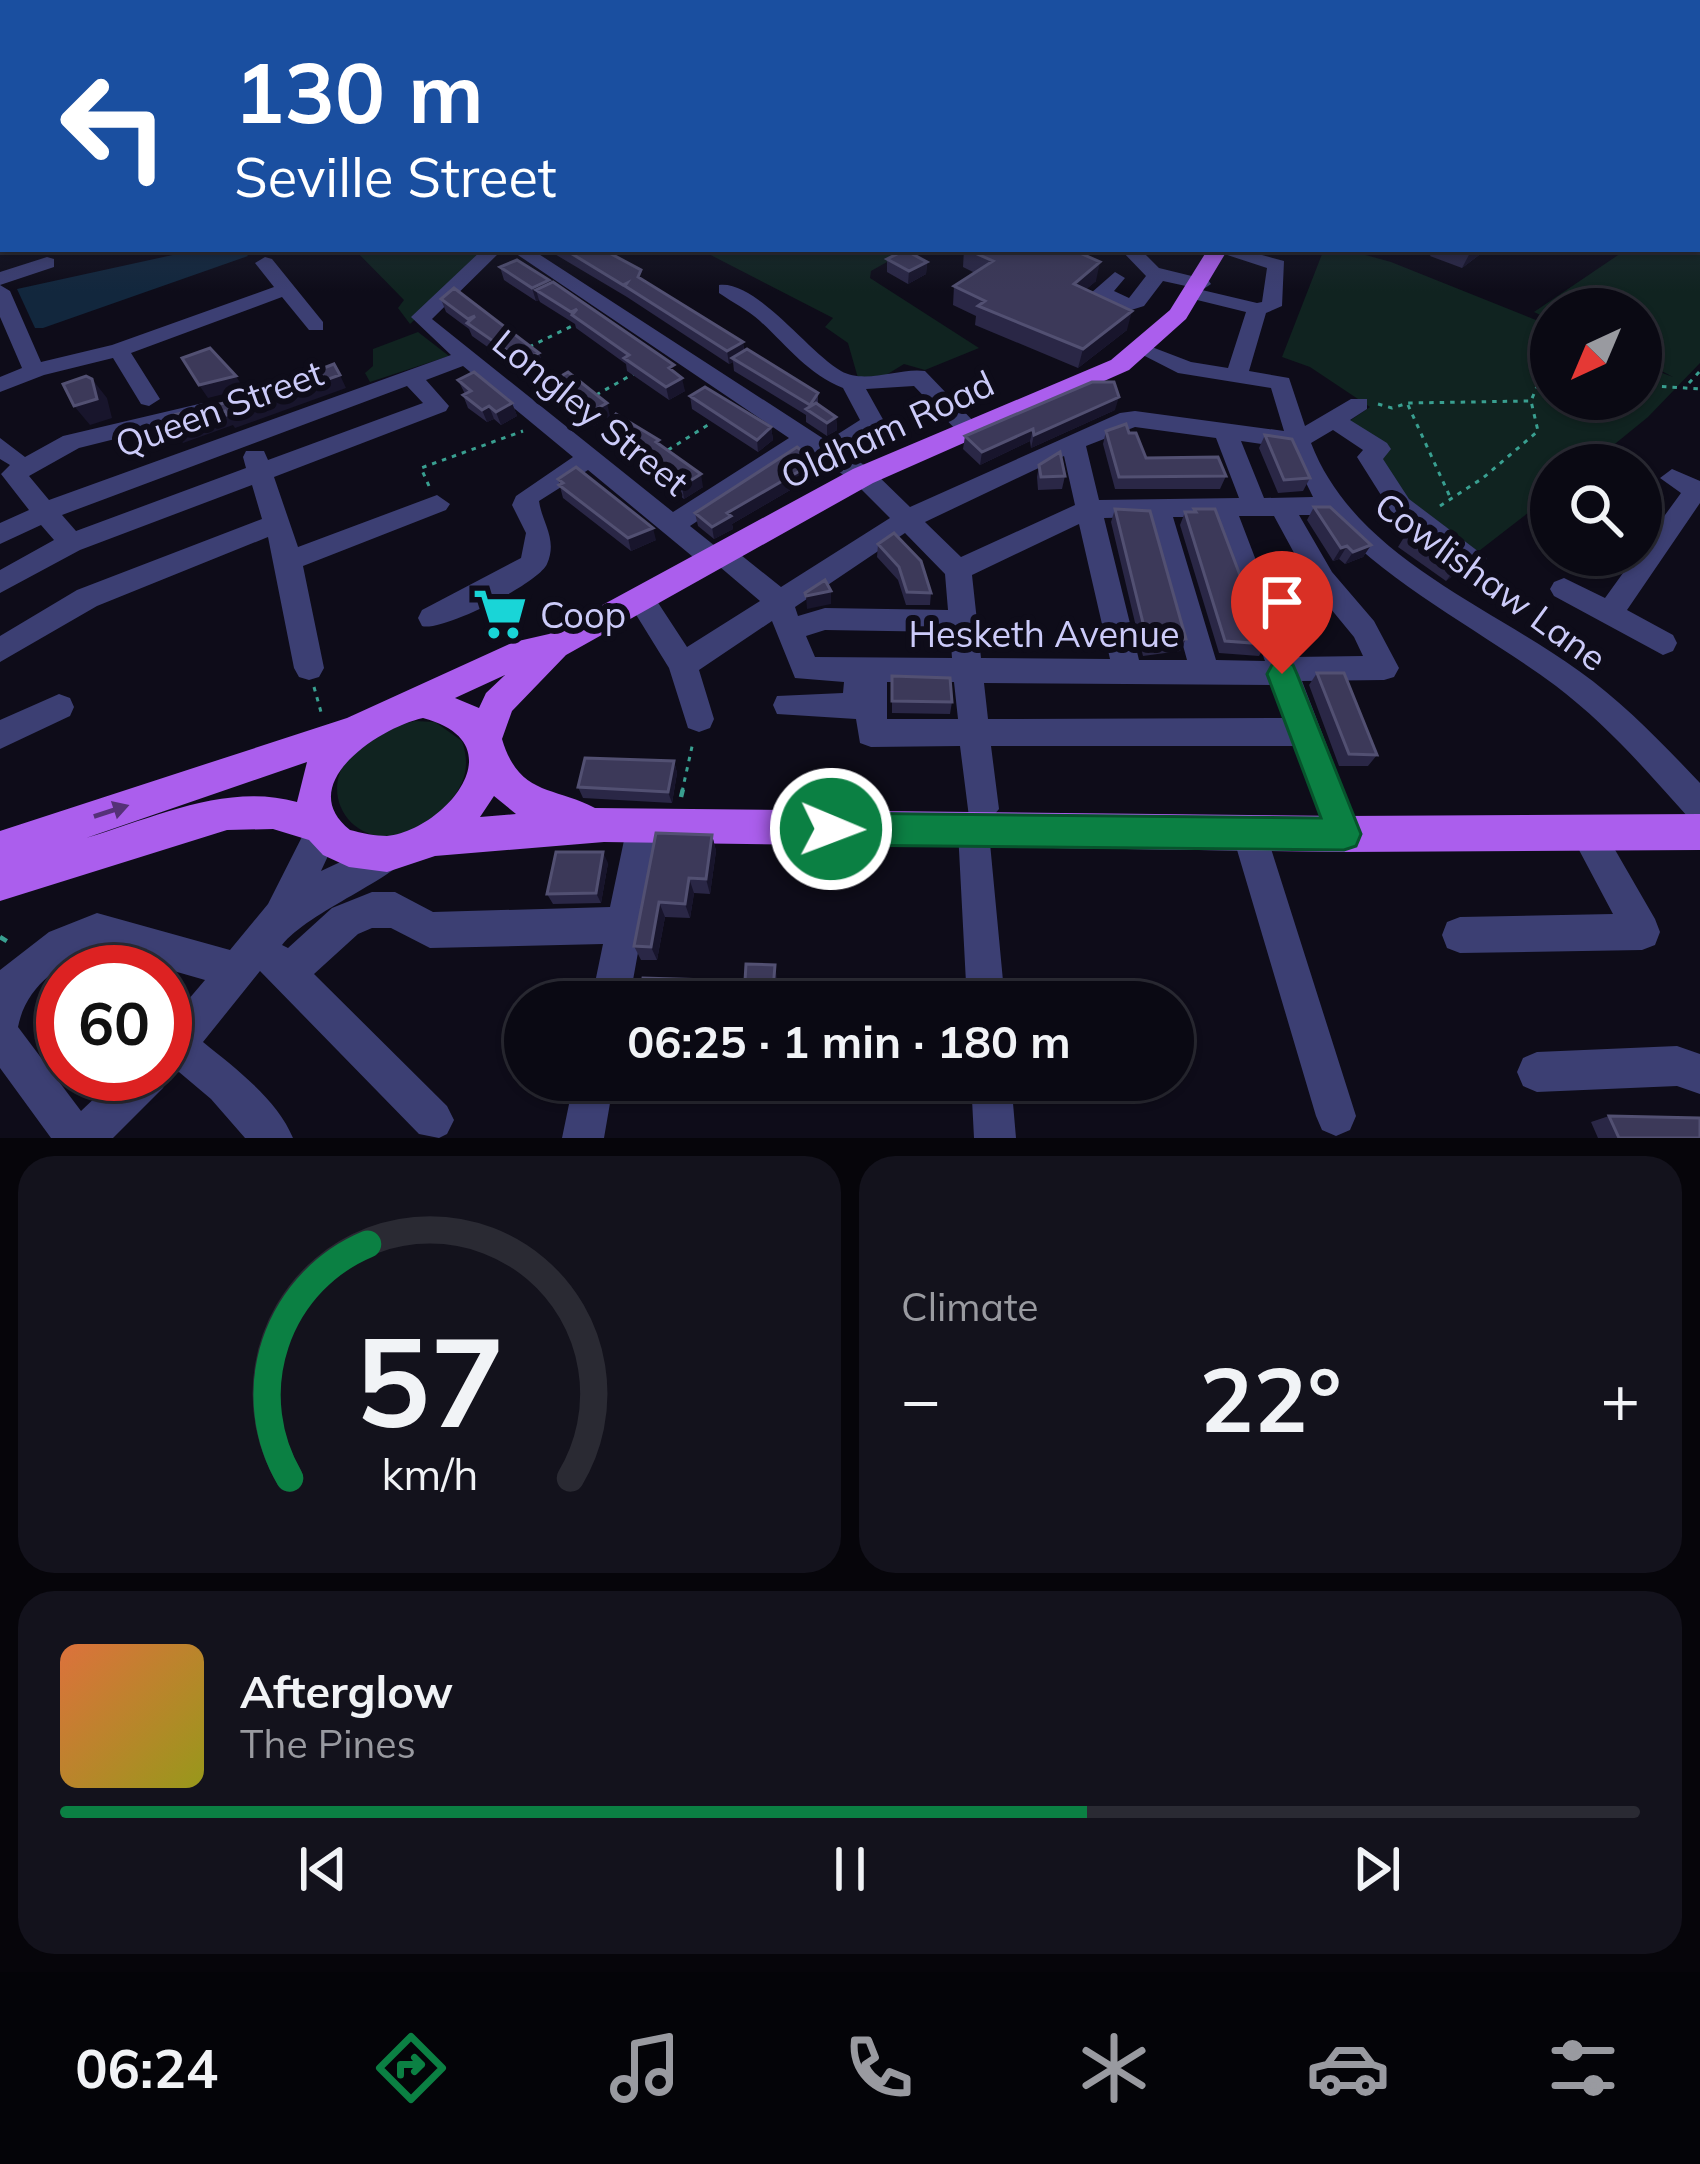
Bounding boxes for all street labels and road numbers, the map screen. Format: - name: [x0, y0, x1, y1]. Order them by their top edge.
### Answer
- street label: Longley Street: [484, 319, 698, 505]
- street label: Queen Street: [109, 350, 329, 466]
- street label: Oldham Road: [773, 360, 1001, 498]
- street label: Cowlishaw Lane: [1367, 482, 1615, 680]
- street label: Hesketh Avenue: [908, 611, 1180, 656]

